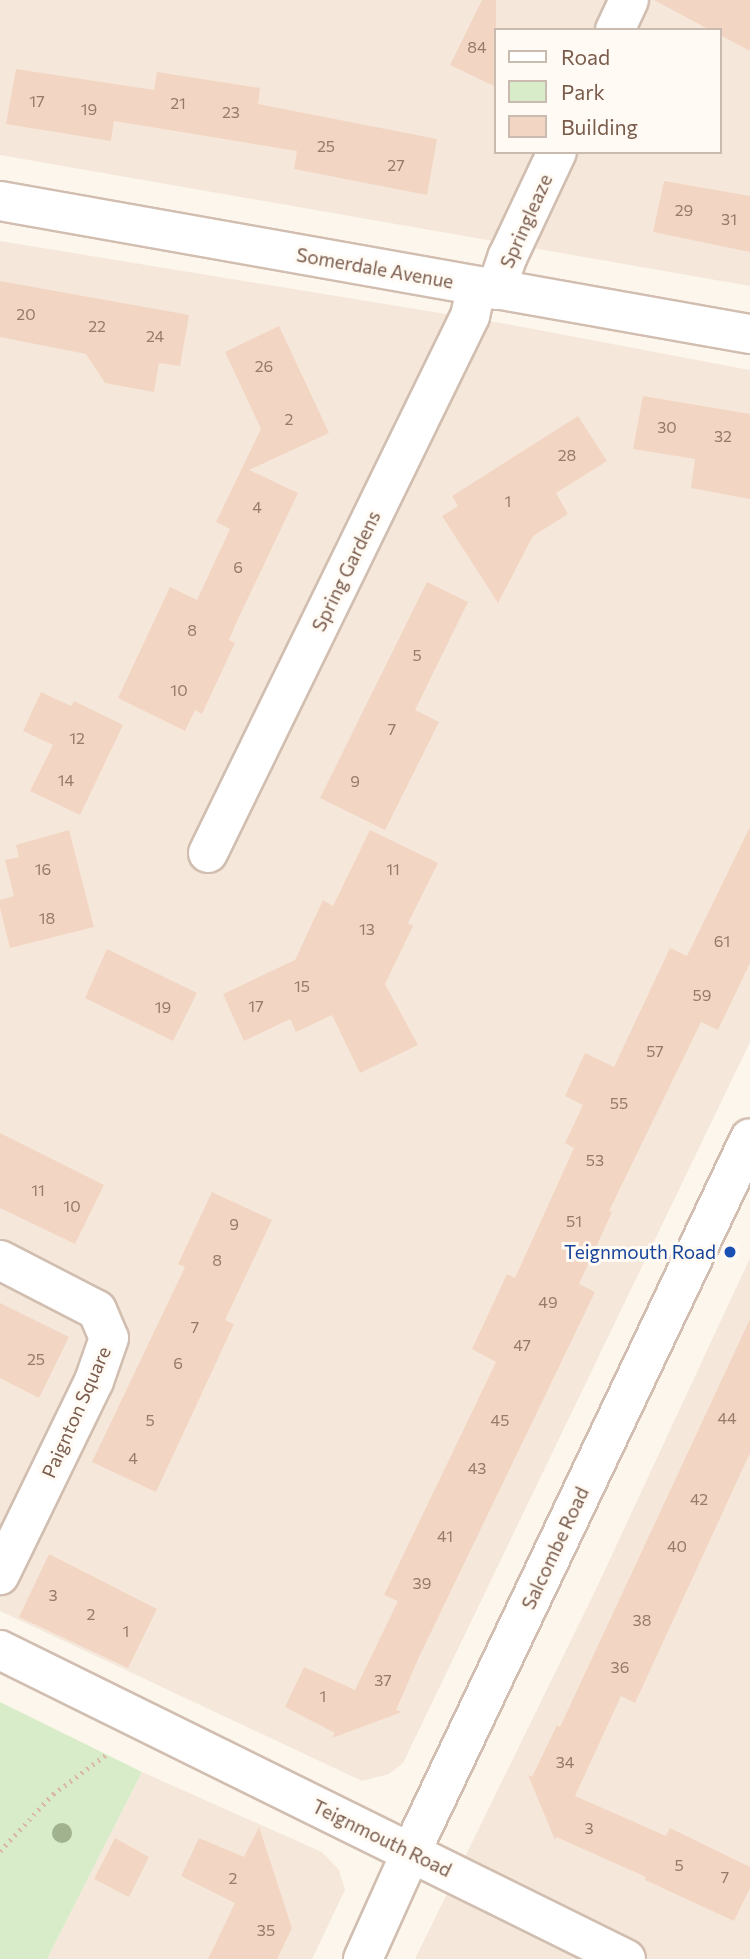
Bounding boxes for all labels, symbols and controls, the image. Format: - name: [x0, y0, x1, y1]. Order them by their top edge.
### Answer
- legend: [494, 28, 722, 154]
- house number: 84: [467, 37, 487, 57]
- text: Road: [561, 44, 610, 69]
- text: Park: [561, 79, 605, 104]
- house number: 17: [29, 91, 45, 111]
- house number: 21: [170, 93, 186, 113]
- house number: 19: [81, 99, 97, 119]
- house number: 23: [222, 102, 240, 122]
- text: Building: [561, 114, 638, 139]
- house number: 25: [317, 136, 335, 156]
- house number: 27: [387, 155, 405, 175]
- street label: Springleaze: [495, 171, 557, 271]
- house number: 29: [675, 200, 693, 220]
- house number: 31: [721, 209, 737, 229]
- street label: Somerdale Avenue: [295, 243, 455, 293]
- house number: 20: [16, 304, 36, 324]
- house number: 22: [88, 316, 106, 336]
- house number: 24: [146, 326, 164, 346]
- house number: 26: [255, 356, 273, 376]
- house number: 2: [285, 409, 293, 429]
- house number: 30: [657, 417, 677, 437]
- house number: 32: [714, 426, 732, 446]
- house number: 28: [558, 445, 576, 465]
- house number: 1: [505, 491, 511, 511]
- house number: 4: [252, 497, 262, 517]
- street label: Spring Gardens: [307, 507, 385, 635]
- house number: 6: [233, 557, 243, 577]
- house number: 8: [187, 620, 197, 640]
- house number: 5: [412, 645, 422, 665]
- house number: 10: [170, 680, 188, 700]
- house number: 7: [388, 719, 396, 739]
- house number: 12: [69, 728, 85, 748]
- house number: 14: [58, 770, 74, 790]
- house number: 9: [350, 771, 360, 791]
- house number: 16: [35, 859, 51, 879]
- house number: 11: [386, 859, 400, 879]
- house number: 18: [39, 908, 55, 928]
- house number: 13: [359, 919, 375, 939]
- house number: 61: [714, 931, 730, 951]
- house number: 15: [294, 976, 310, 996]
- house number: 59: [693, 985, 711, 1005]
- house number: 17: [248, 996, 264, 1016]
- house number: 19: [155, 997, 171, 1017]
- house number: 57: [646, 1041, 664, 1061]
- house number: 55: [610, 1093, 628, 1113]
- house number: 53: [586, 1150, 604, 1170]
- house number: 11: [31, 1180, 45, 1200]
- house number: 10: [63, 1196, 81, 1216]
- house number: 51: [566, 1211, 582, 1231]
- house number: 9: [229, 1214, 239, 1234]
- place label: Teignmouth Road: [564, 1241, 716, 1263]
- marker: Teignmouth Road: [722, 1244, 738, 1260]
- house number: 8: [212, 1250, 222, 1270]
- house number: 49: [538, 1292, 558, 1312]
- house number: 7: [191, 1317, 199, 1337]
- house number: 47: [513, 1335, 531, 1355]
- street label: Paignton Square: [37, 1343, 115, 1481]
- house number: 25: [27, 1349, 45, 1369]
- house number: 6: [173, 1353, 183, 1373]
- house number: 44: [717, 1408, 737, 1428]
- house number: 5: [145, 1410, 155, 1430]
- house number: 45: [491, 1410, 509, 1430]
- house number: 4: [128, 1448, 138, 1468]
- house number: 43: [468, 1458, 486, 1478]
- street label: Salcombe Road: [517, 1483, 593, 1613]
- house number: 42: [690, 1489, 708, 1509]
- house number: 41: [437, 1526, 453, 1546]
- house number: 40: [667, 1536, 687, 1556]
- house number: 39: [413, 1573, 431, 1593]
- house number: 3: [48, 1585, 58, 1605]
- house number: 2: [87, 1604, 95, 1624]
- house number: 38: [633, 1610, 651, 1630]
- house number: 1: [123, 1621, 129, 1641]
- house number: 36: [611, 1657, 629, 1677]
- house number: 37: [374, 1670, 392, 1690]
- house number: 1: [320, 1686, 326, 1706]
- house number: 34: [556, 1752, 574, 1772]
- street label: Teignmouth Road: [309, 1794, 455, 1882]
- house number: 3: [584, 1818, 594, 1838]
- house number: 5: [674, 1855, 684, 1875]
- house number: 7: [721, 1867, 729, 1887]
- house number: 2: [229, 1868, 237, 1888]
- house number: 35: [257, 1920, 275, 1940]

